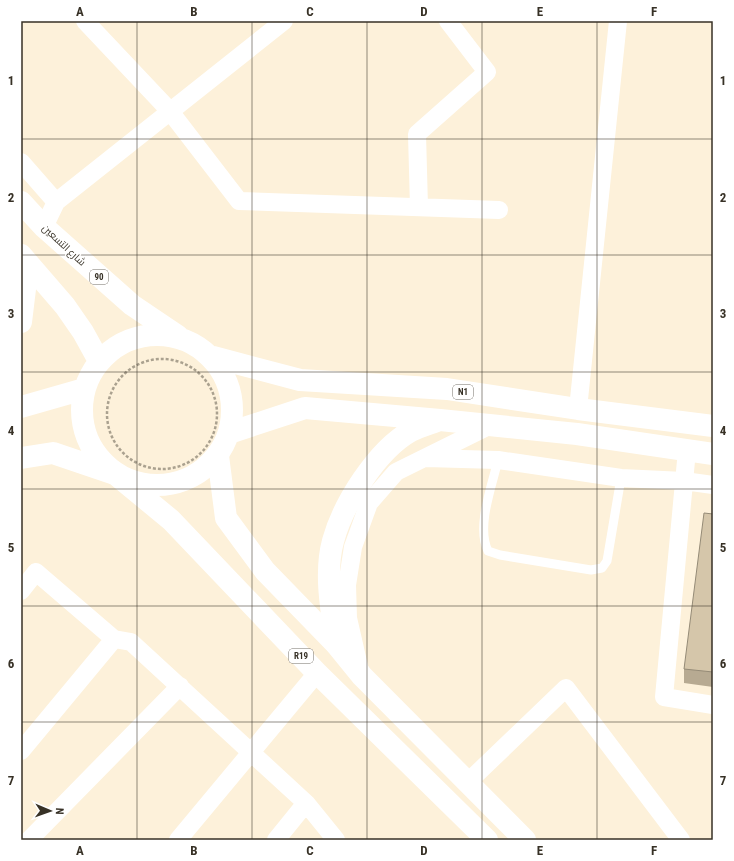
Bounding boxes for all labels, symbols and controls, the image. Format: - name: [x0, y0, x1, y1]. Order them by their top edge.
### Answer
- text: A: [76, 4, 84, 19]
- text: B: [190, 4, 198, 19]
- text: C: [306, 4, 314, 19]
- text: D: [420, 4, 428, 19]
- text: E: [537, 4, 544, 19]
- text: F: [651, 4, 657, 19]
- text: 1: [8, 73, 14, 88]
- text: 1: [720, 73, 726, 88]
- text: 2: [8, 190, 15, 205]
- text: 2: [720, 190, 727, 205]
- street label: شارع التسعين: [39, 222, 88, 268]
- road number: 90: [90, 270, 108, 284]
- text: 3: [8, 306, 14, 321]
- text: 3: [720, 306, 726, 321]
- road number: N1: [453, 385, 473, 399]
- text: 4: [8, 423, 15, 438]
- text: 4: [720, 423, 727, 438]
- text: 5: [8, 540, 15, 555]
- text: 5: [720, 540, 727, 555]
- road number: R19: [289, 649, 313, 663]
- text: 6: [8, 656, 15, 671]
- text: 6: [720, 656, 727, 671]
- text: 7: [8, 773, 15, 788]
- text: 7: [720, 773, 727, 788]
- north arrow: [30, 791, 70, 831]
- text: N: [53, 808, 66, 815]
- text: A: [76, 843, 84, 858]
- text: B: [190, 843, 198, 858]
- text: C: [306, 843, 314, 858]
- text: D: [420, 843, 428, 858]
- text: E: [537, 843, 544, 858]
- text: F: [651, 843, 657, 858]

